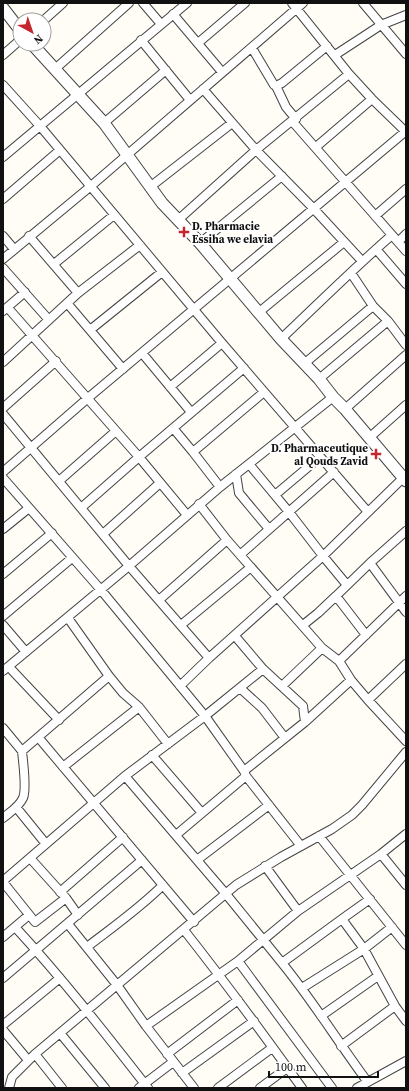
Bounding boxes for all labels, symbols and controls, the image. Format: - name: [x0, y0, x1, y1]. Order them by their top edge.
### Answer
- north arrow: [12, 12, 52, 52]
- text: N: [30, 31, 46, 48]
- place label: D. Pharmacie Essiha we elavia: [192, 219, 273, 247]
- marker: D. Pharmacie Essiha we elavia: [179, 227, 189, 237]
- place label: D. Pharmaceutique al Qouds Zavid: [271, 441, 368, 469]
- marker: D. Pharmaceutique al Qouds Zavid: [371, 449, 381, 459]
- scale bar: [269, 1053, 378, 1079]
- text: 100 m: [275, 1059, 307, 1075]

